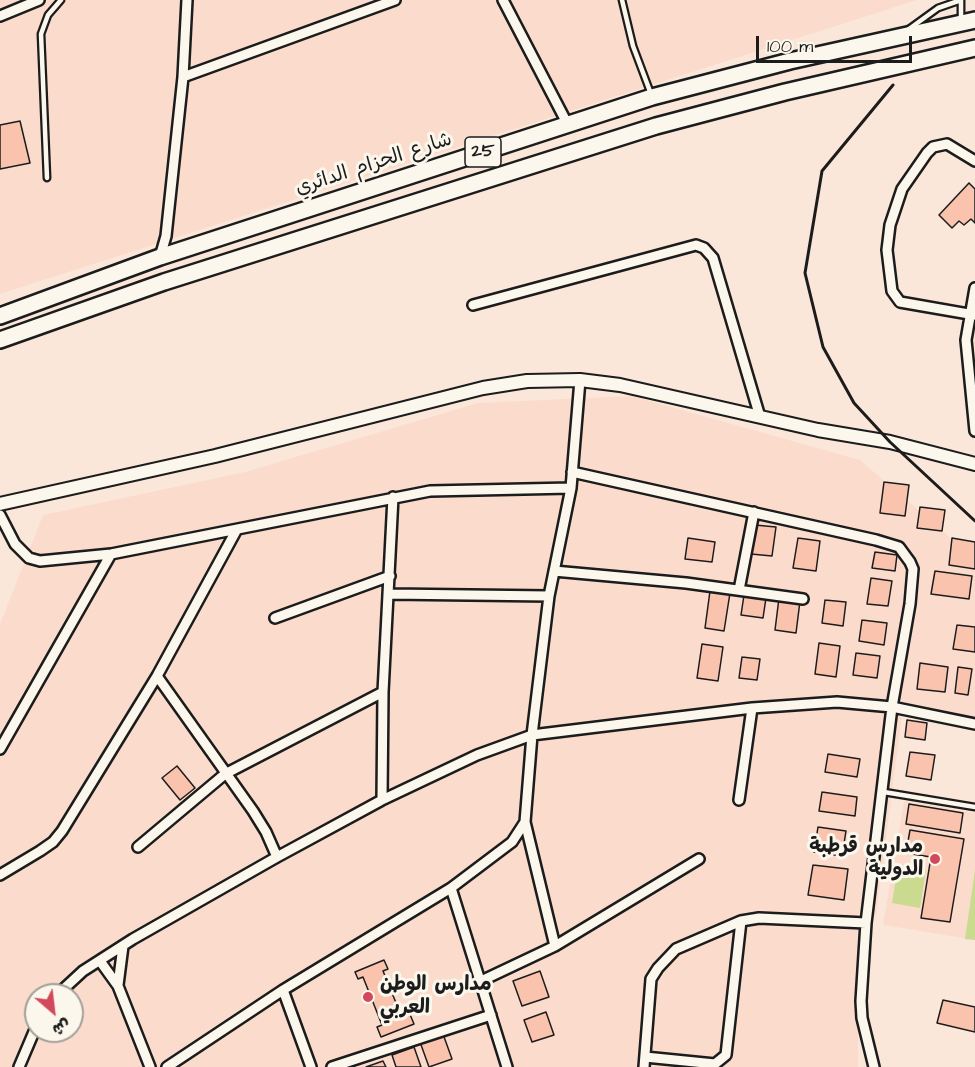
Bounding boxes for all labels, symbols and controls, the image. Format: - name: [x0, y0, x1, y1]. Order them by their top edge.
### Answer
- scale bar: [759, 24, 915, 62]
- text: 100 m: [767, 34, 813, 59]
- street label: شارع الحزام الدائري: [293, 128, 455, 202]
- road number: 25: [465, 137, 501, 167]
- place label: مدارس قرطبة الدولية: [809, 836, 923, 883]
- marker: مدارس قرطبة الدولية: [928, 852, 942, 866]
- place label: مدارس الوطن العربي: [380, 974, 492, 1021]
- north arrow: [24, 983, 84, 1043]
- marker: مدارس الوطن العربي: [361, 990, 375, 1004]
- text: ش: [49, 1013, 74, 1041]

